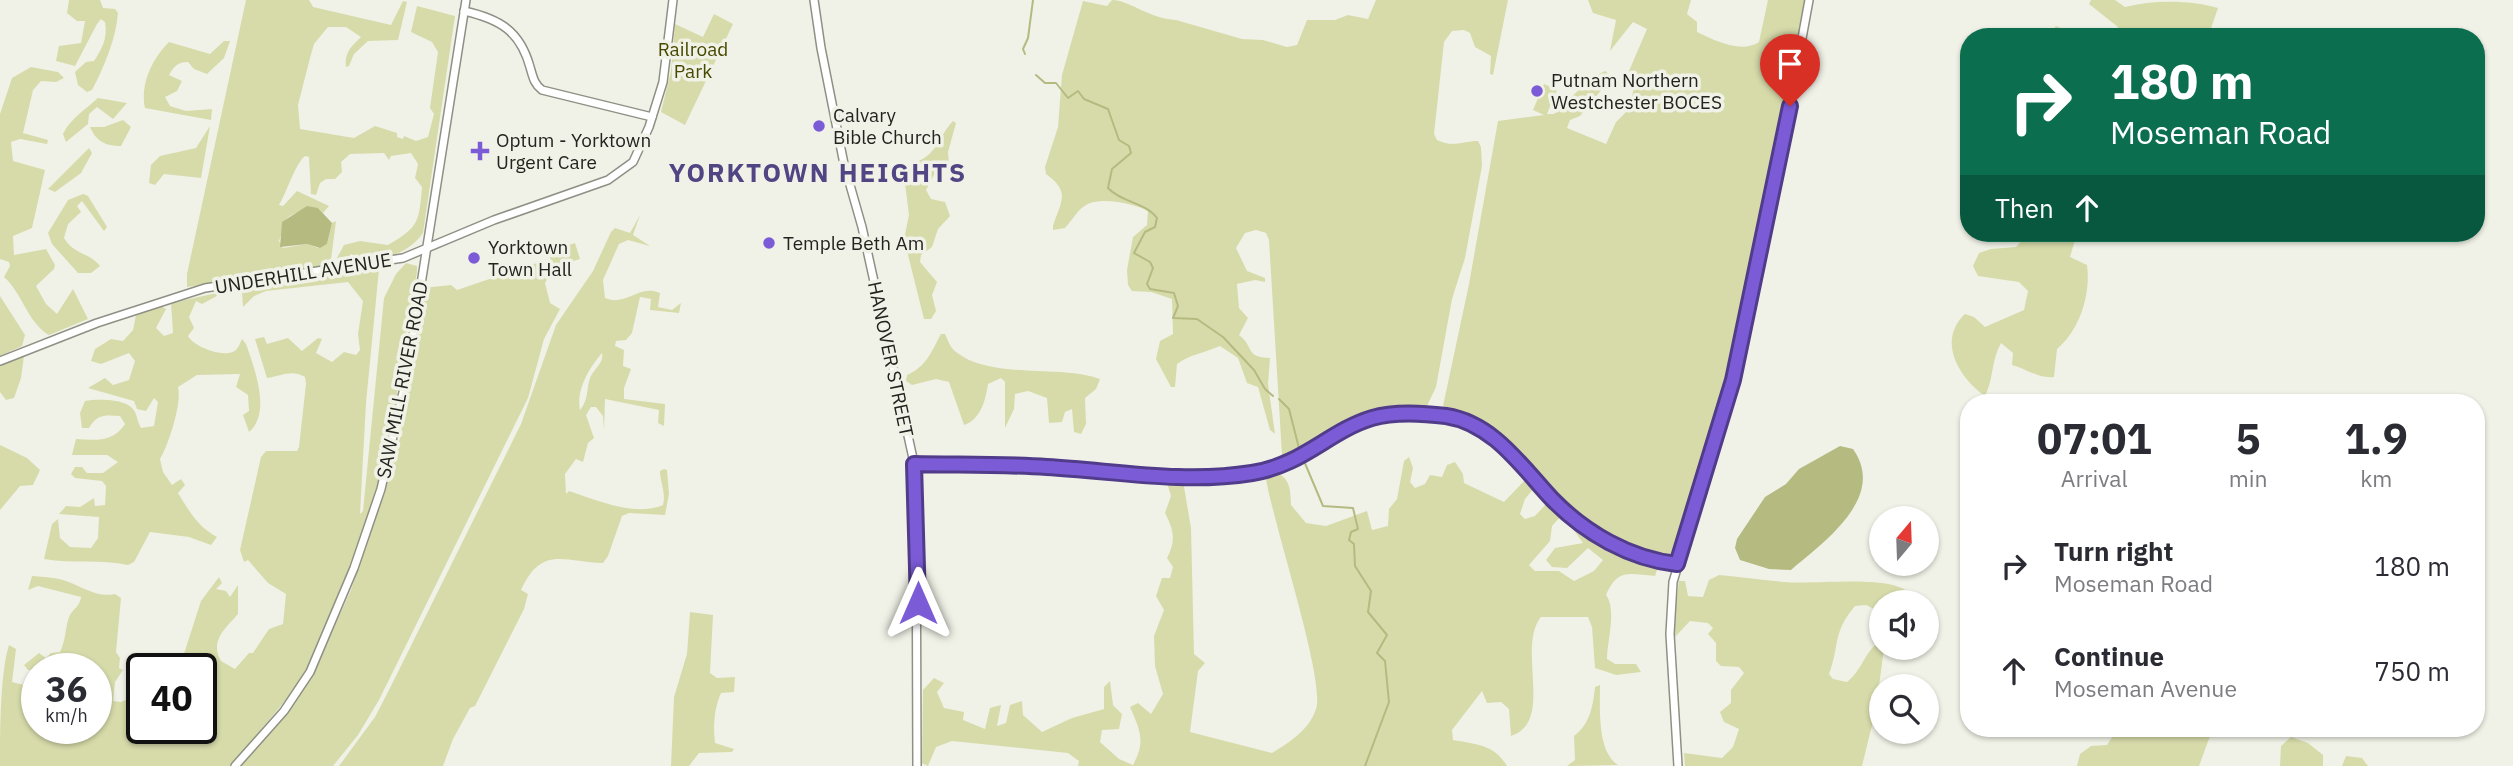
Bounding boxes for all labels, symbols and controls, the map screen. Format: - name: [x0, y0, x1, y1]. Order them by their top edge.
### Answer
- pin: [1760, 34, 1820, 106]
- park label: Railroad Park: [658, 37, 728, 83]
- icon: arrive: [1771, 45, 1809, 83]
- text: 180 m: [2110, 49, 2254, 112]
- icon: right: [1995, 56, 2086, 147]
- place label: Putnam Northern Westchester BOCES: [1551, 68, 1722, 114]
- marker: Putnam Northern Westchester BOCES: [1529, 83, 1545, 99]
- place label: Calvary Bible Church: [833, 103, 942, 149]
- text: Moseman Road: [2110, 111, 2331, 153]
- marker: Calvary Bible Church: [811, 118, 827, 134]
- place label: Optum - Yorktown Urgent Care: [496, 128, 651, 174]
- marker: Optum - Yorktown Urgent Care: [470, 141, 490, 161]
- district label: YORKTOWN HEIGHTS: [669, 155, 967, 189]
- icon: ahead: [2068, 189, 2106, 227]
- text: Then: [1995, 191, 2054, 225]
- place label: Temple Beth Am: [783, 231, 924, 255]
- place label: Yorktown Town Hall: [488, 235, 572, 281]
- marker: Temple Beth Am: [761, 235, 777, 251]
- street label: UNDERHILL AVENUE: [213, 247, 393, 299]
- marker: Yorktown Town Hall: [466, 250, 482, 266]
- street label: SAW MILL RIVER ROAD: [371, 279, 433, 481]
- street label: HANOVER STREET: [863, 279, 919, 439]
- text: 07:01: [2037, 411, 2152, 466]
- text: 5: [2236, 411, 2261, 466]
- text: 1.9: [2345, 411, 2408, 466]
- text: Arrival: [2061, 463, 2128, 493]
- text: min: [2229, 463, 2268, 493]
- text: km: [2360, 463, 2392, 493]
- north arrow: [1869, 506, 1939, 576]
- map controls: [1869, 506, 1939, 744]
- text: Turn right: [2054, 534, 2173, 568]
- icon: right: [1995, 547, 2033, 585]
- text: 180 m: [2374, 549, 2450, 583]
- position arrow: [881, 566, 955, 640]
- text: Moseman Road: [2054, 568, 2213, 598]
- button: sound: [1869, 590, 1939, 660]
- text: Continue: [2054, 639, 2164, 673]
- icon: ahead: [1995, 652, 2033, 690]
- speed limit sign: 40: [126, 653, 217, 744]
- text: 750 m: [2374, 654, 2450, 688]
- text: 36: [45, 666, 88, 712]
- text: Moseman Avenue: [2054, 673, 2237, 703]
- button: search: [1869, 674, 1939, 744]
- text: km/h: [45, 704, 88, 727]

